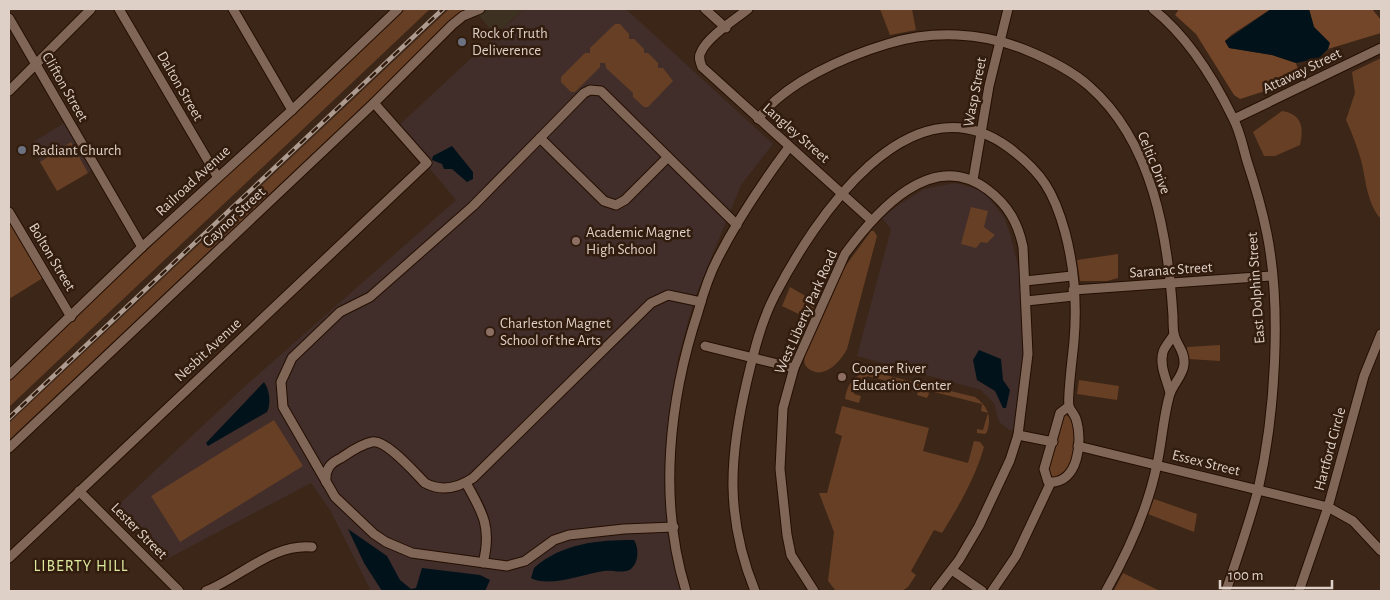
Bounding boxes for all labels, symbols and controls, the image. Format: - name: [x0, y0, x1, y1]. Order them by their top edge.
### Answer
- place label: Rock of Truth Deliverence: [472, 26, 548, 58]
- marker: Rock of Truth Deliverence: [456, 36, 468, 48]
- street label: Attaway Street: [1260, 45, 1344, 96]
- street label: Dalton Street: [154, 49, 206, 124]
- street label: Clifton Street: [39, 50, 91, 124]
- street label: Wasp Street: [961, 56, 989, 128]
- street label: Langley Street: [760, 100, 832, 166]
- street label: Celtic Drive: [1135, 130, 1173, 196]
- place label: Radiant Church: [32, 143, 122, 158]
- street label: Railroad Avenue: [153, 143, 233, 219]
- marker: Radiant Church: [16, 144, 28, 156]
- street label: Gaynor Street: [200, 184, 268, 250]
- street label: Bolton Street: [26, 220, 78, 294]
- place label: Academic Magnet High School: [586, 225, 691, 257]
- street label: East Dolphin Street: [1245, 231, 1267, 344]
- marker: Academic Magnet High School: [570, 235, 582, 247]
- street label: West Liberty Park Road: [772, 248, 840, 376]
- street label: Saranac Street: [1129, 260, 1213, 280]
- street label: Nesbit Avenue: [172, 316, 244, 384]
- place label: Charleston Magnet School of the Arts: [500, 316, 611, 348]
- marker: Charleston Magnet School of the Arts: [484, 326, 496, 338]
- place label: Cooper River Education Center: [852, 361, 951, 393]
- marker: Cooper River Education Center: [836, 371, 848, 383]
- street label: Hartford Circle: [1312, 406, 1348, 492]
- street label: Essex Street: [1170, 447, 1242, 479]
- street label: Lester Street: [108, 500, 170, 562]
- district label: LIBERTY HILL: [33, 558, 129, 574]
- scale bar: [1220, 558, 1332, 590]
- text: 100 m: [1228, 568, 1263, 583]

